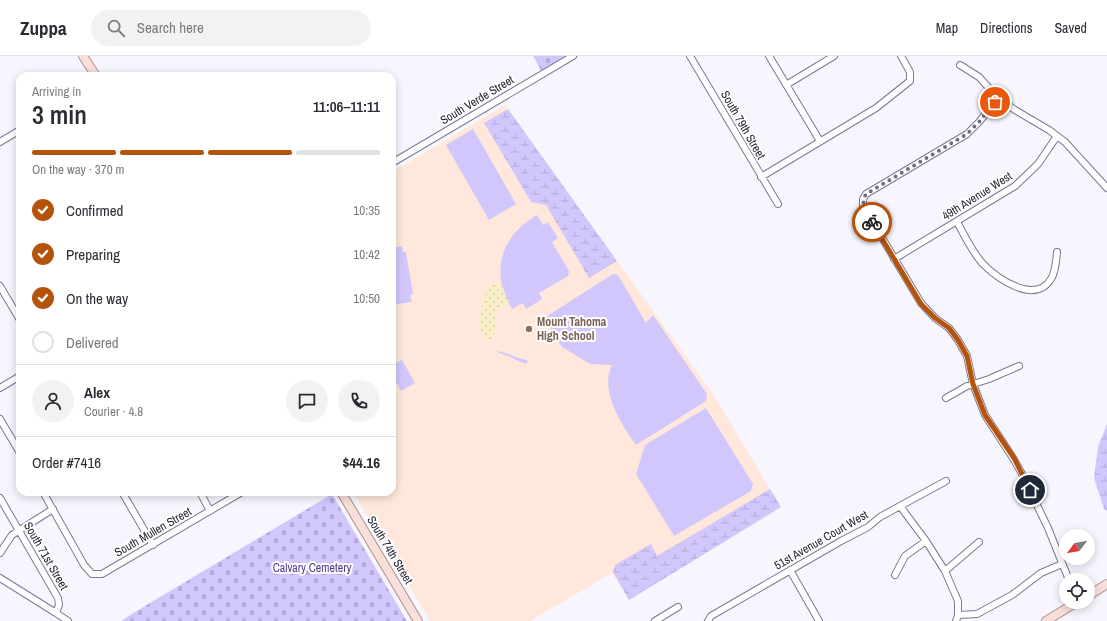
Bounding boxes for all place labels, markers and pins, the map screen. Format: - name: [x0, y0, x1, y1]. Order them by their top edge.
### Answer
- pin: [978, 85, 1012, 119]
- place label: Mount Tahoma High School: [537, 314, 607, 344]
- marker: Mount Tahoma High School: [524, 324, 534, 334]
- pin: [1013, 473, 1047, 507]

